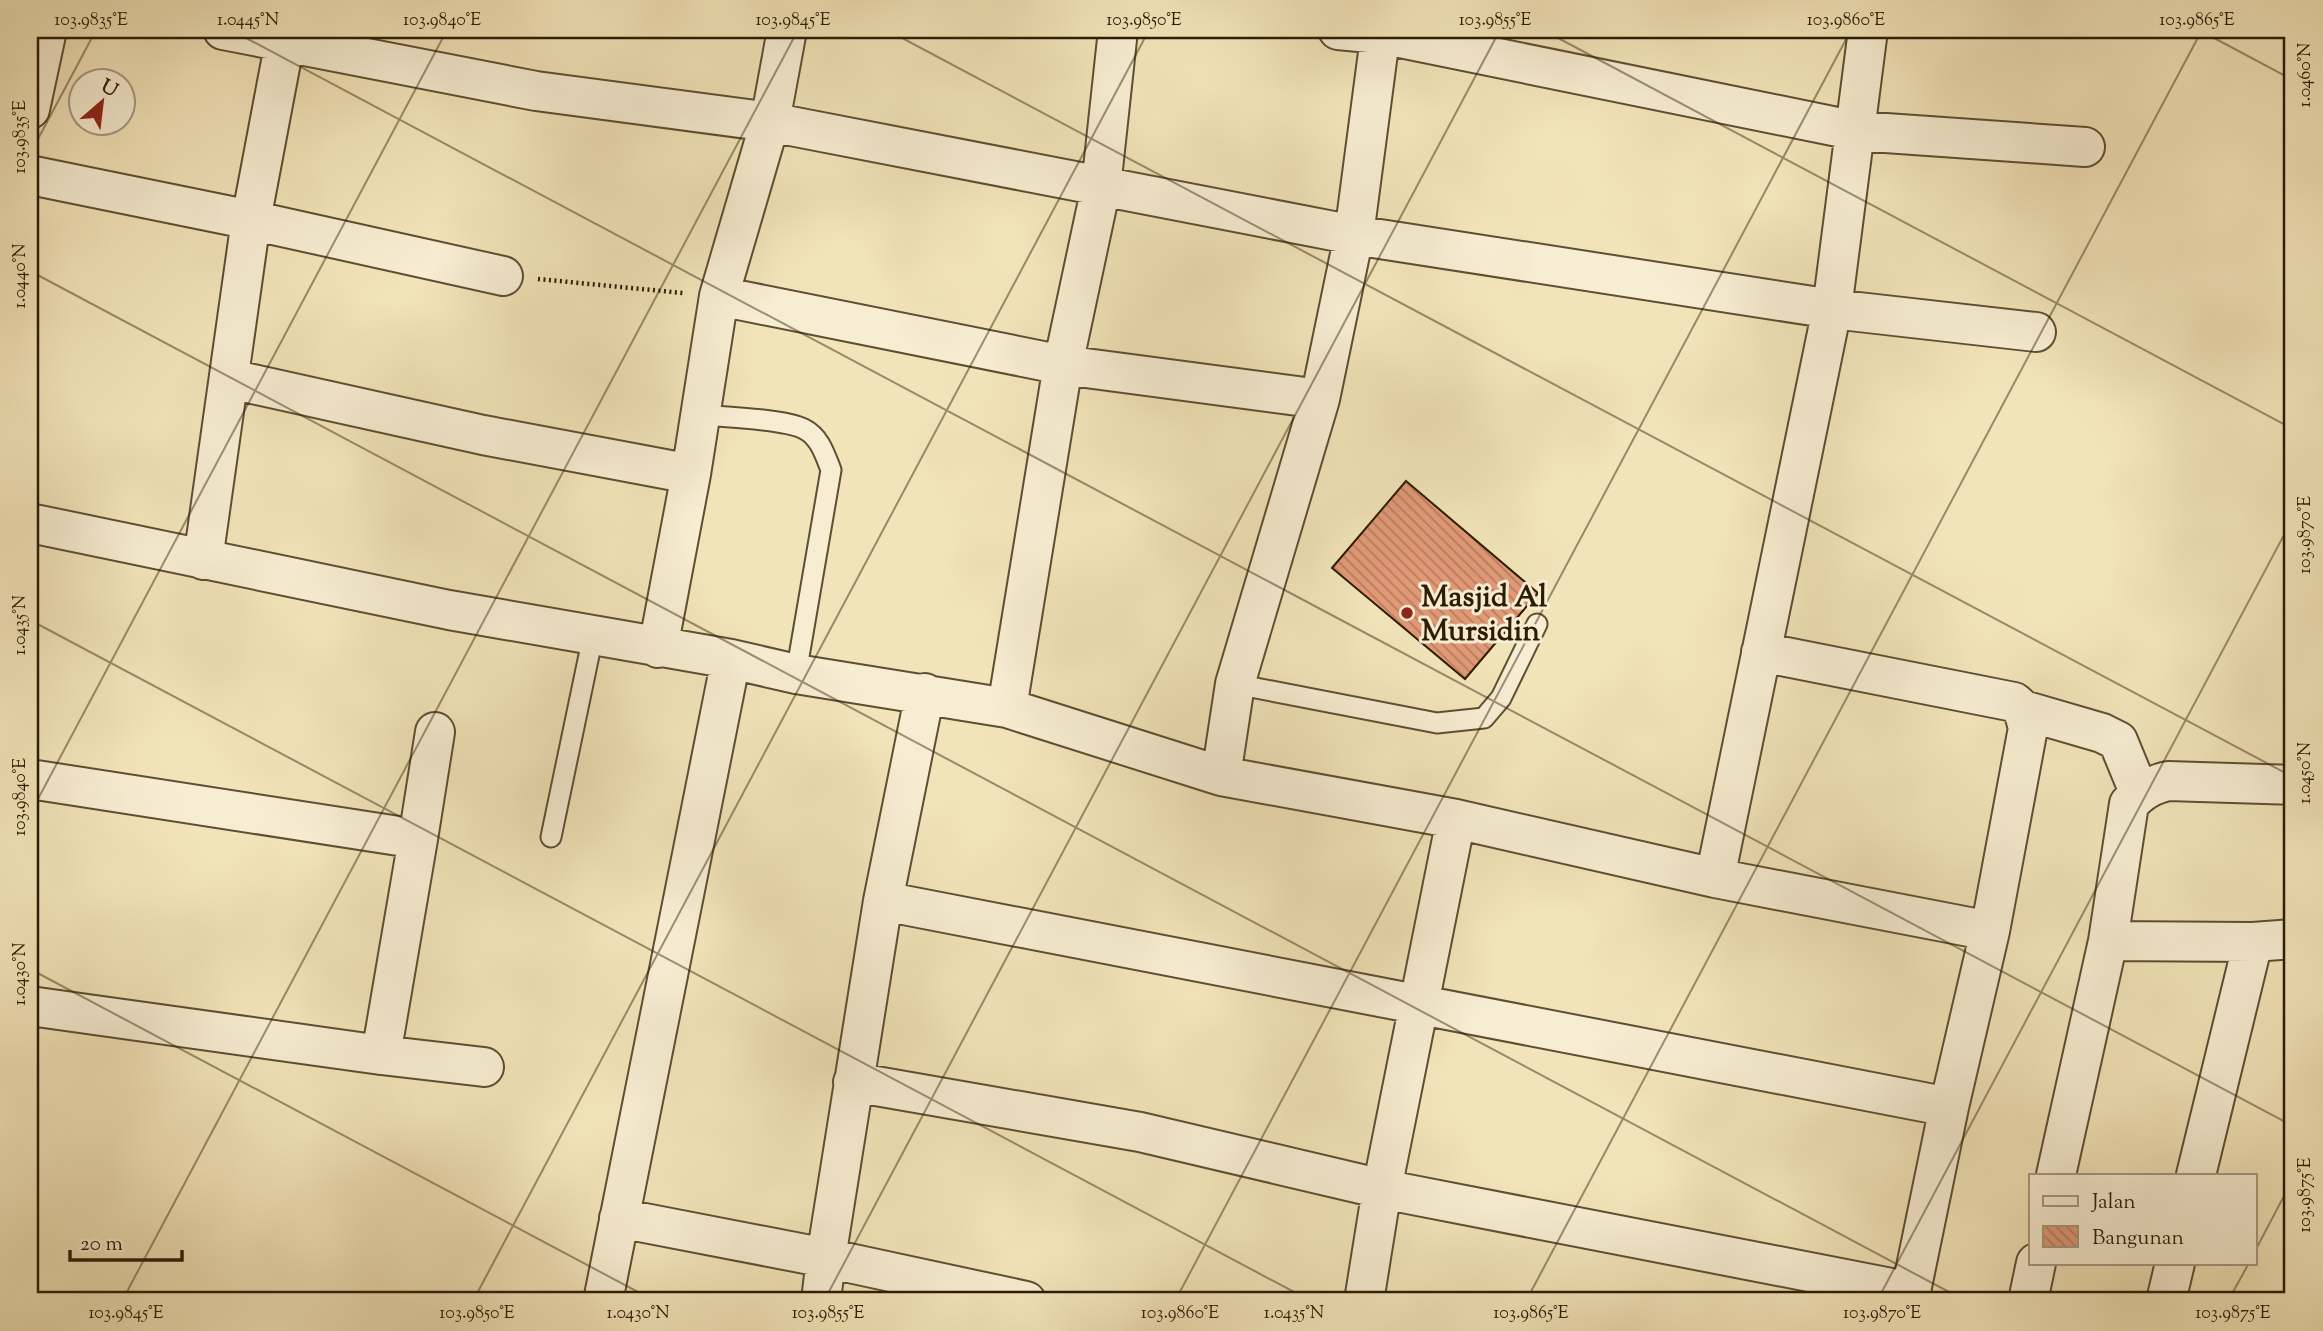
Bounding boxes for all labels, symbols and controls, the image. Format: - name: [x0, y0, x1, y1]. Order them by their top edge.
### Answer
- text: 103.9835°E: [54, 8, 128, 34]
- text: 1.0445°N: [217, 8, 279, 34]
- text: 103.9840°E: [403, 8, 481, 34]
- text: 103.9845°E: [755, 8, 831, 34]
- text: 103.9850°E: [1106, 8, 1182, 34]
- text: 103.9855°E: [1459, 8, 1531, 34]
- text: 103.9860°E: [1807, 8, 1885, 34]
- text: 103.9865°E: [2159, 8, 2235, 34]
- text: 1.0460°N: [2293, 43, 2319, 107]
- north arrow: [66, 66, 136, 136]
- text: U: [96, 74, 122, 105]
- text: 103.9835°E: [8, 100, 34, 174]
- text: 1.0440°N: [8, 244, 34, 308]
- text: 103.9870°E: [2293, 496, 2319, 574]
- place label: Masjid Al Mursidin: [1421, 577, 1548, 654]
- text: 1.0435°N: [8, 595, 34, 655]
- marker: Masjid Al Mursidin: [1399, 605, 1415, 621]
- text: 1.0450°N: [2293, 742, 2319, 804]
- text: 103.9840°E: [8, 758, 34, 836]
- text: 1.0430°N: [8, 942, 34, 1006]
- text: 103.9875°E: [2293, 1157, 2319, 1233]
- legend: [2029, 1174, 2256, 1264]
- text: Jalan: [2091, 1188, 2136, 1218]
- scale bar: [70, 1219, 182, 1263]
- text: Bangunan: [2092, 1224, 2184, 1254]
- text: 20 m: [80, 1230, 123, 1260]
- text: 103.9845°E: [88, 1301, 164, 1327]
- text: 103.9850°E: [439, 1301, 515, 1327]
- text: 1.0430°N: [606, 1301, 670, 1327]
- text: 103.9855°E: [792, 1301, 864, 1327]
- text: 103.9860°E: [1141, 1301, 1219, 1327]
- text: 1.0435°N: [1264, 1301, 1324, 1327]
- text: 103.9865°E: [1493, 1301, 1569, 1327]
- text: 103.9870°E: [1843, 1301, 1921, 1327]
- text: 103.9875°E: [2195, 1301, 2271, 1327]

